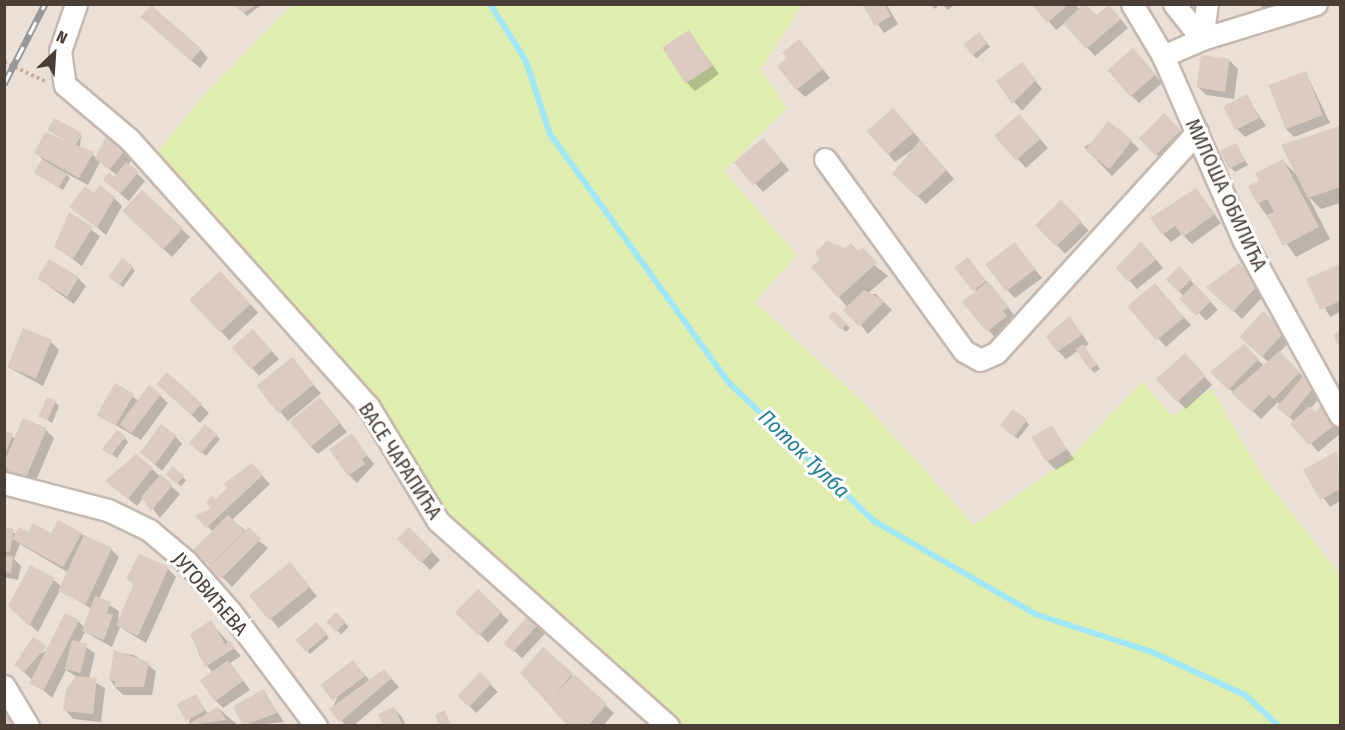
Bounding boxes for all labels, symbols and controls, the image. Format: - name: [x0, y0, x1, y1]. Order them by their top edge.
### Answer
- north arrow: [24, 24, 84, 84]
- text: N: [53, 27, 70, 48]
- street label: МИЛОША ОБИЛИЋА: [1180, 115, 1272, 275]
- street label: ВАСЕ ЧАРАПИЋА: [353, 398, 447, 524]
- water label: Поток Тулба: [753, 404, 855, 504]
- street label: ЈУГОВИЋЕВА: [167, 547, 253, 641]

